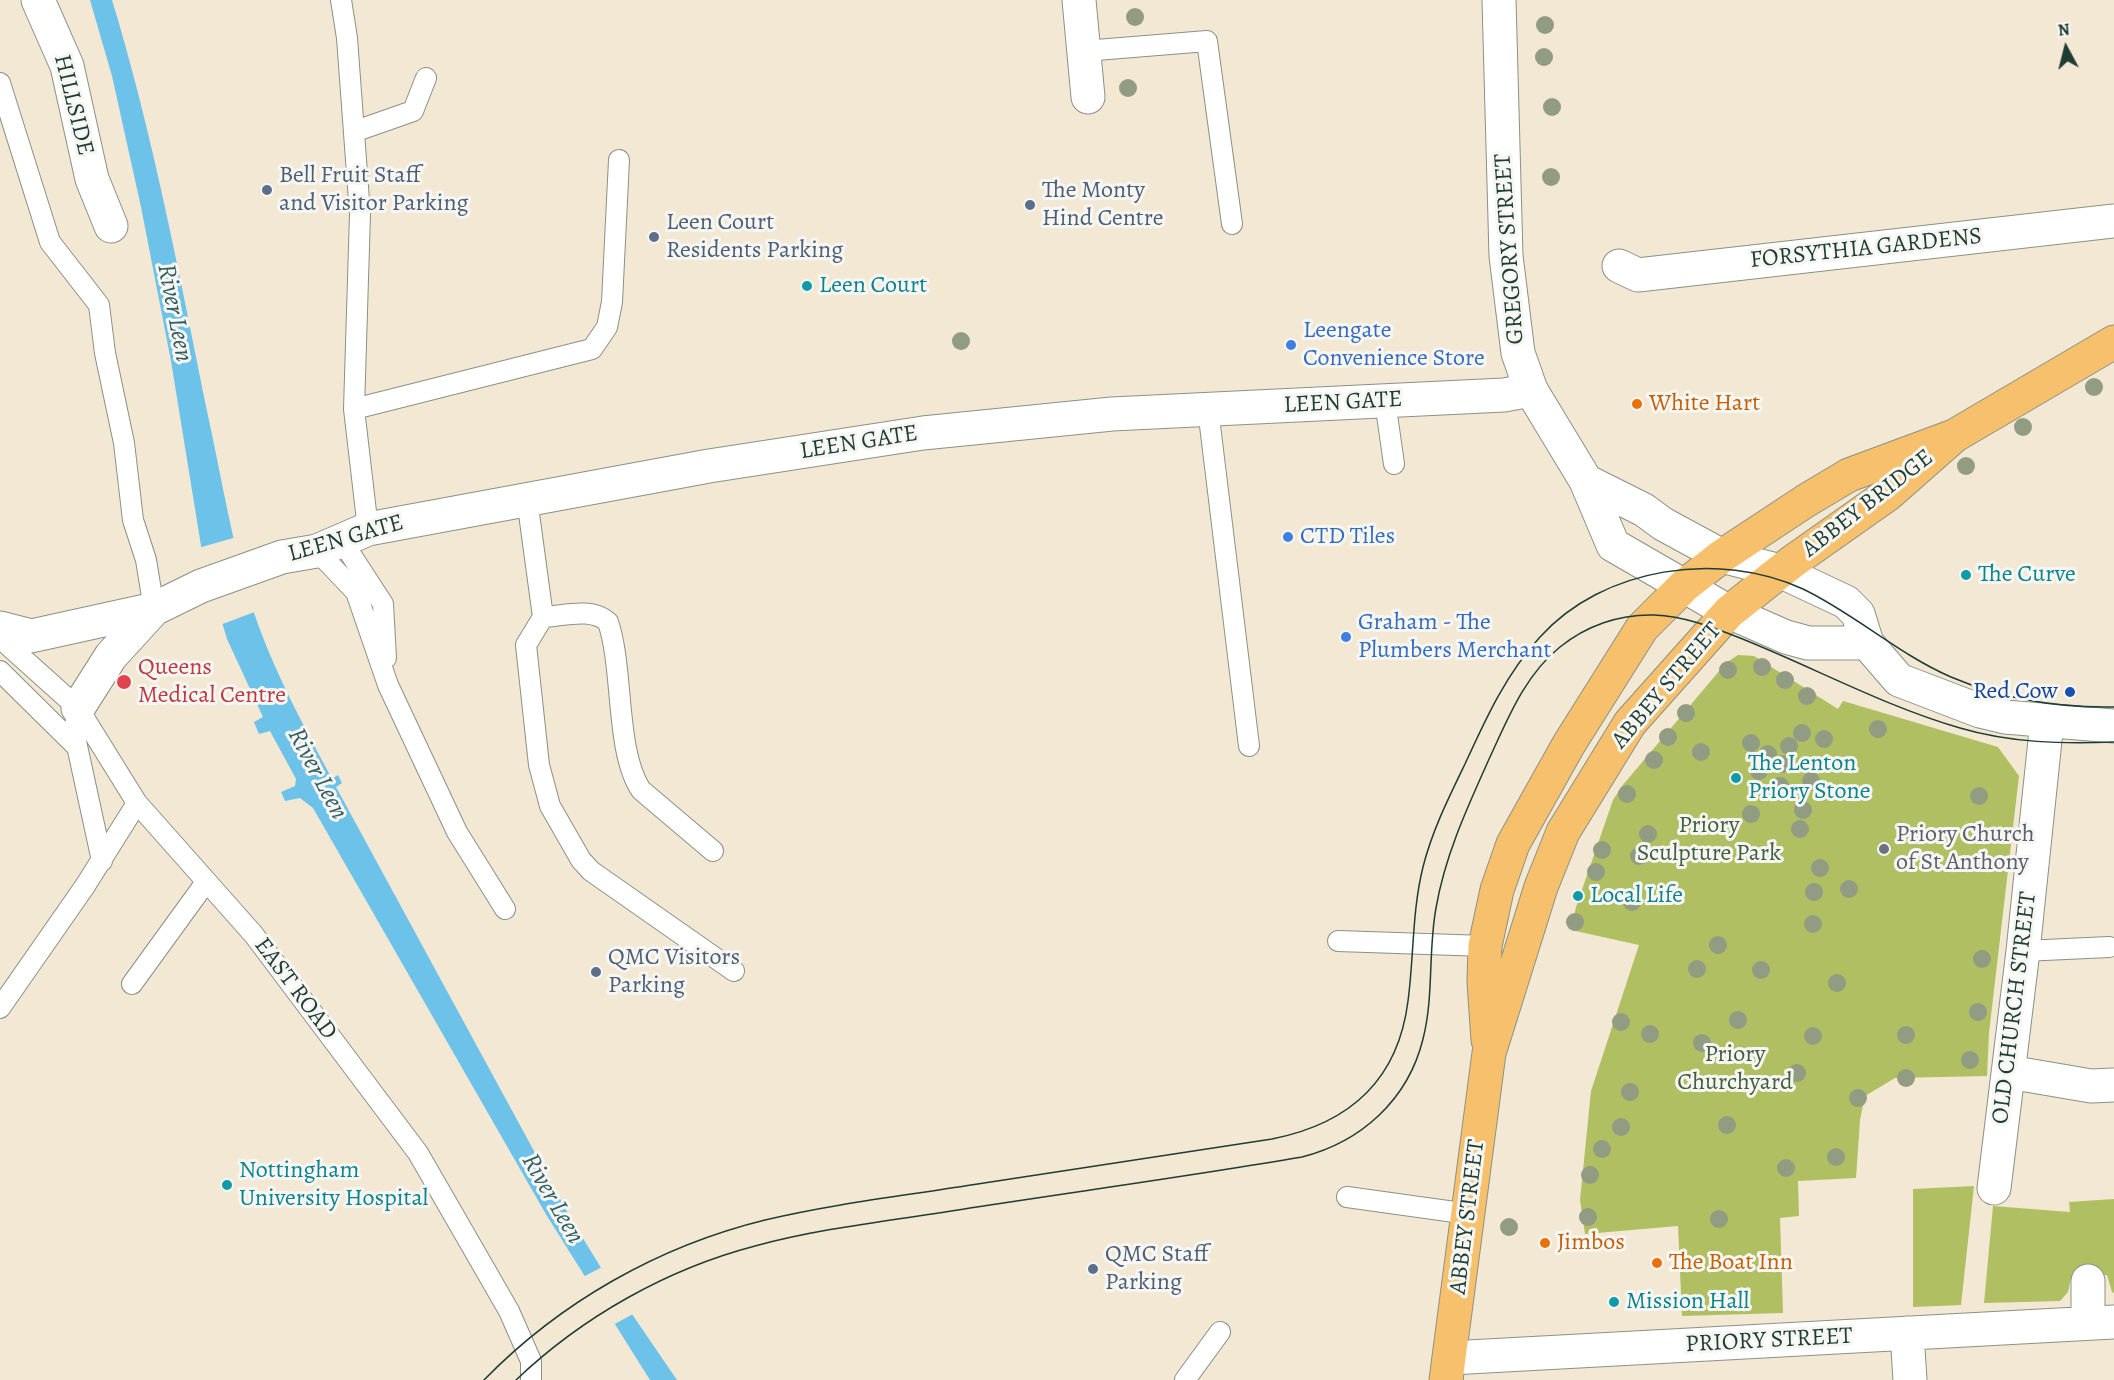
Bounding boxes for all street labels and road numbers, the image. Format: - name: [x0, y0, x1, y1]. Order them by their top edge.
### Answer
- street label: HILLSIDE: [47, 52, 99, 158]
- street label: GREGORY STREET: [1489, 153, 1531, 345]
- street label: FORSYTHIA GARDENS: [1749, 222, 1983, 276]
- street label: LEEN GATE: [1283, 386, 1403, 420]
- street label: LEEN GATE: [798, 419, 920, 467]
- street label: ABBEY BRIDGE: [1797, 444, 1939, 564]
- street label: LEEN GATE: [285, 509, 407, 569]
- street label: ABBEY STREET: [1606, 617, 1728, 755]
- street label: OLD CHURCH STREET: [1986, 890, 2044, 1126]
- street label: EAST ROAD: [247, 932, 343, 1046]
- street label: ABBEY STREET: [1444, 1138, 1492, 1296]
- street label: PRIORY STREET: [1685, 1322, 1853, 1360]

